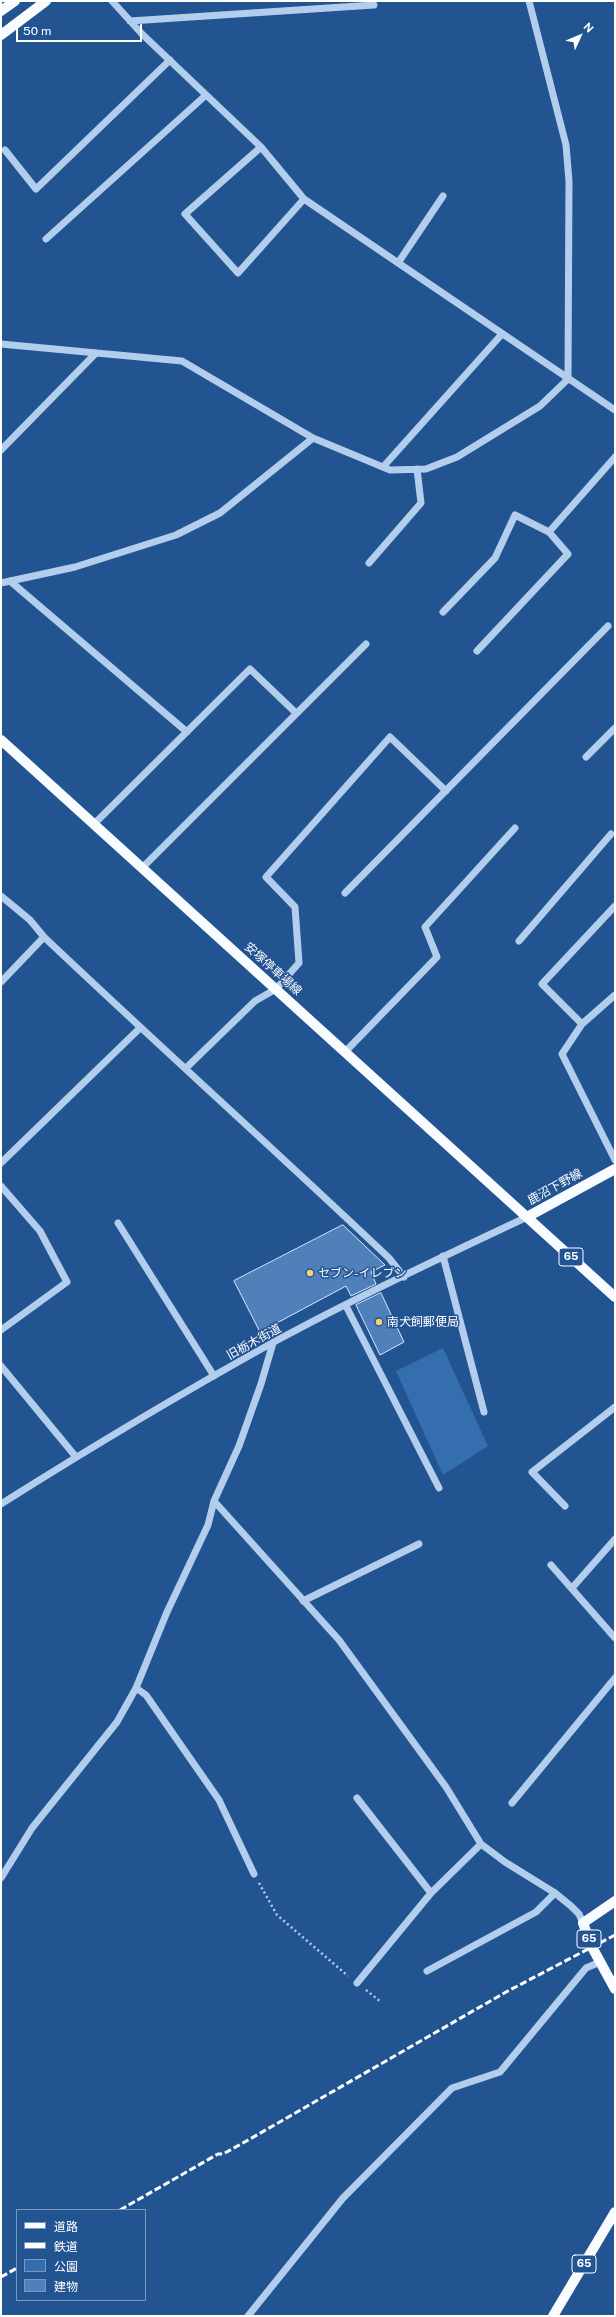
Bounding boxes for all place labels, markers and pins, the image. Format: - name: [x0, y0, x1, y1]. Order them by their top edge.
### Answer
- place label: セブン-イレブン: [318, 1266, 407, 1280]
- marker: セブン-イレブン: [305, 1268, 315, 1278]
- place label: 南犬飼郵便局: [387, 1315, 459, 1329]
- marker: 南犬飼郵便局: [374, 1317, 384, 1327]

